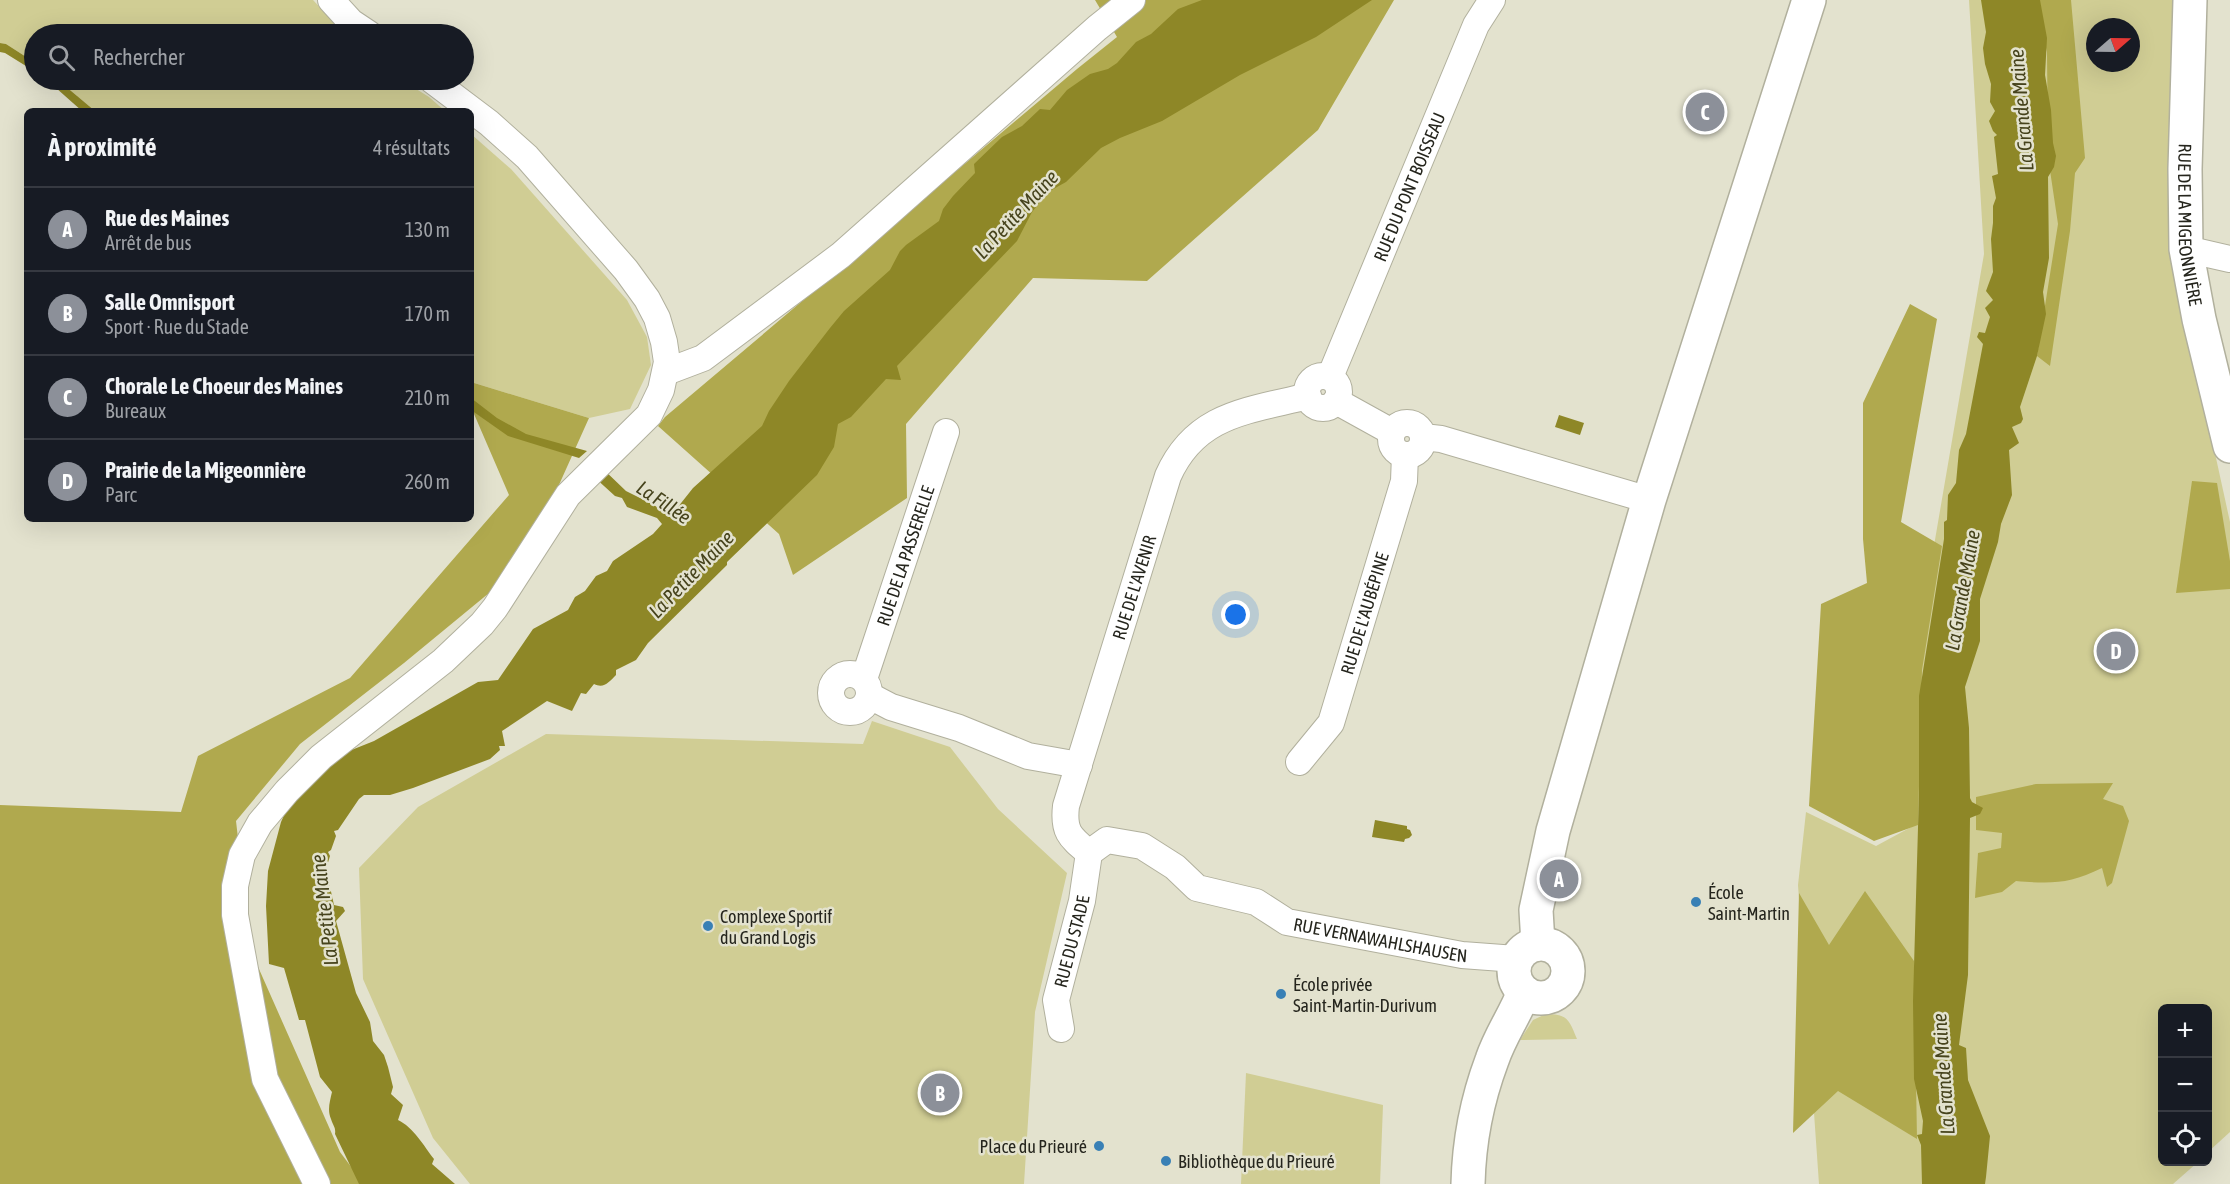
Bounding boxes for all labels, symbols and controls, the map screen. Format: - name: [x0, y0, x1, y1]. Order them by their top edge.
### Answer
- north arrow: [2086, 18, 2140, 72]
- search box: [24, 24, 474, 90]
- icon: search: [45, 41, 78, 74]
- text: Rechercher: [93, 44, 184, 70]
- water label: La Grande Maine: [2004, 48, 2038, 172]
- pin: C: [1686, 90, 1724, 134]
- street label: RUE DU PONT BOISSEAU: [1369, 109, 1449, 264]
- text: À proximité: [48, 132, 156, 162]
- text: 4 résultats: [373, 136, 450, 159]
- street label: RUE DE LA MIGEONNIÈRE: [2174, 143, 2207, 308]
- water label: La Petite Maine: [969, 165, 1063, 263]
- text: Rue des Maines: [105, 205, 229, 231]
- text: A: [63, 218, 72, 241]
- text: 130 m: [405, 218, 450, 241]
- text: Arrêt de bus: [105, 231, 192, 254]
- text: Salle Omnisport: [105, 289, 234, 315]
- text: B: [63, 302, 72, 325]
- text: 170 m: [405, 302, 450, 325]
- text: Sport · Rue du Stade: [105, 315, 249, 338]
- text: Chorale Le Choeur des Maines: [105, 373, 343, 399]
- text: C: [63, 386, 72, 409]
- text: 210 m: [405, 386, 450, 409]
- text: Bureaux: [105, 399, 166, 422]
- text: Prairie de la Migeonnière: [105, 457, 306, 483]
- text: D: [62, 470, 73, 493]
- text: 260 m: [405, 470, 450, 493]
- water label: La Fillée: [632, 476, 696, 528]
- text: Parc: [105, 483, 137, 506]
- street label: RUE DE LA PASSERELLE: [872, 483, 938, 628]
- water label: La Petite Maine: [644, 526, 738, 622]
- water label: La Grande Maine: [1940, 528, 1984, 652]
- street label: RUE DE L'AVENIR: [1108, 532, 1160, 642]
- street label: RUE DE L'AUBÉPINE: [1336, 549, 1392, 677]
- your location: [1221, 600, 1250, 629]
- pin: D: [2096, 628, 2136, 674]
- water label: La Petite Maine: [306, 853, 342, 967]
- pin: A: [1540, 856, 1578, 902]
- place label: École Saint-Martin: [1708, 882, 1790, 924]
- street label: RUE DU STADE: [1049, 894, 1093, 990]
- marker: École Saint-Martin: [1689, 895, 1703, 909]
- place label: Complexe Sportif du Grand Logis: [720, 906, 832, 948]
- street label: RUE VERNAWAHLSHAUSEN: [1292, 913, 1468, 966]
- marker: Complexe Sportif du Grand Logis: [701, 919, 715, 933]
- place label: École privée Saint-Martin-Durivum: [1293, 974, 1437, 1016]
- marker: École privée Saint-Martin-Durivum: [1274, 987, 1288, 1001]
- map controls: [2158, 1004, 2212, 1166]
- button: +: [2158, 1004, 2212, 1058]
- water label: La Grande Maine: [1927, 1012, 1959, 1136]
- button: −: [2158, 1058, 2212, 1112]
- pin: B: [920, 1070, 960, 1116]
- button: locate: [2158, 1112, 2212, 1166]
- place label: Place du Prieuré: [979, 1136, 1087, 1157]
- marker: Place du Prieuré: [1092, 1139, 1106, 1153]
- place label: Bibliothèque du Prieuré: [1178, 1151, 1335, 1172]
- marker: Bibliothèque du Prieuré: [1159, 1154, 1173, 1168]

